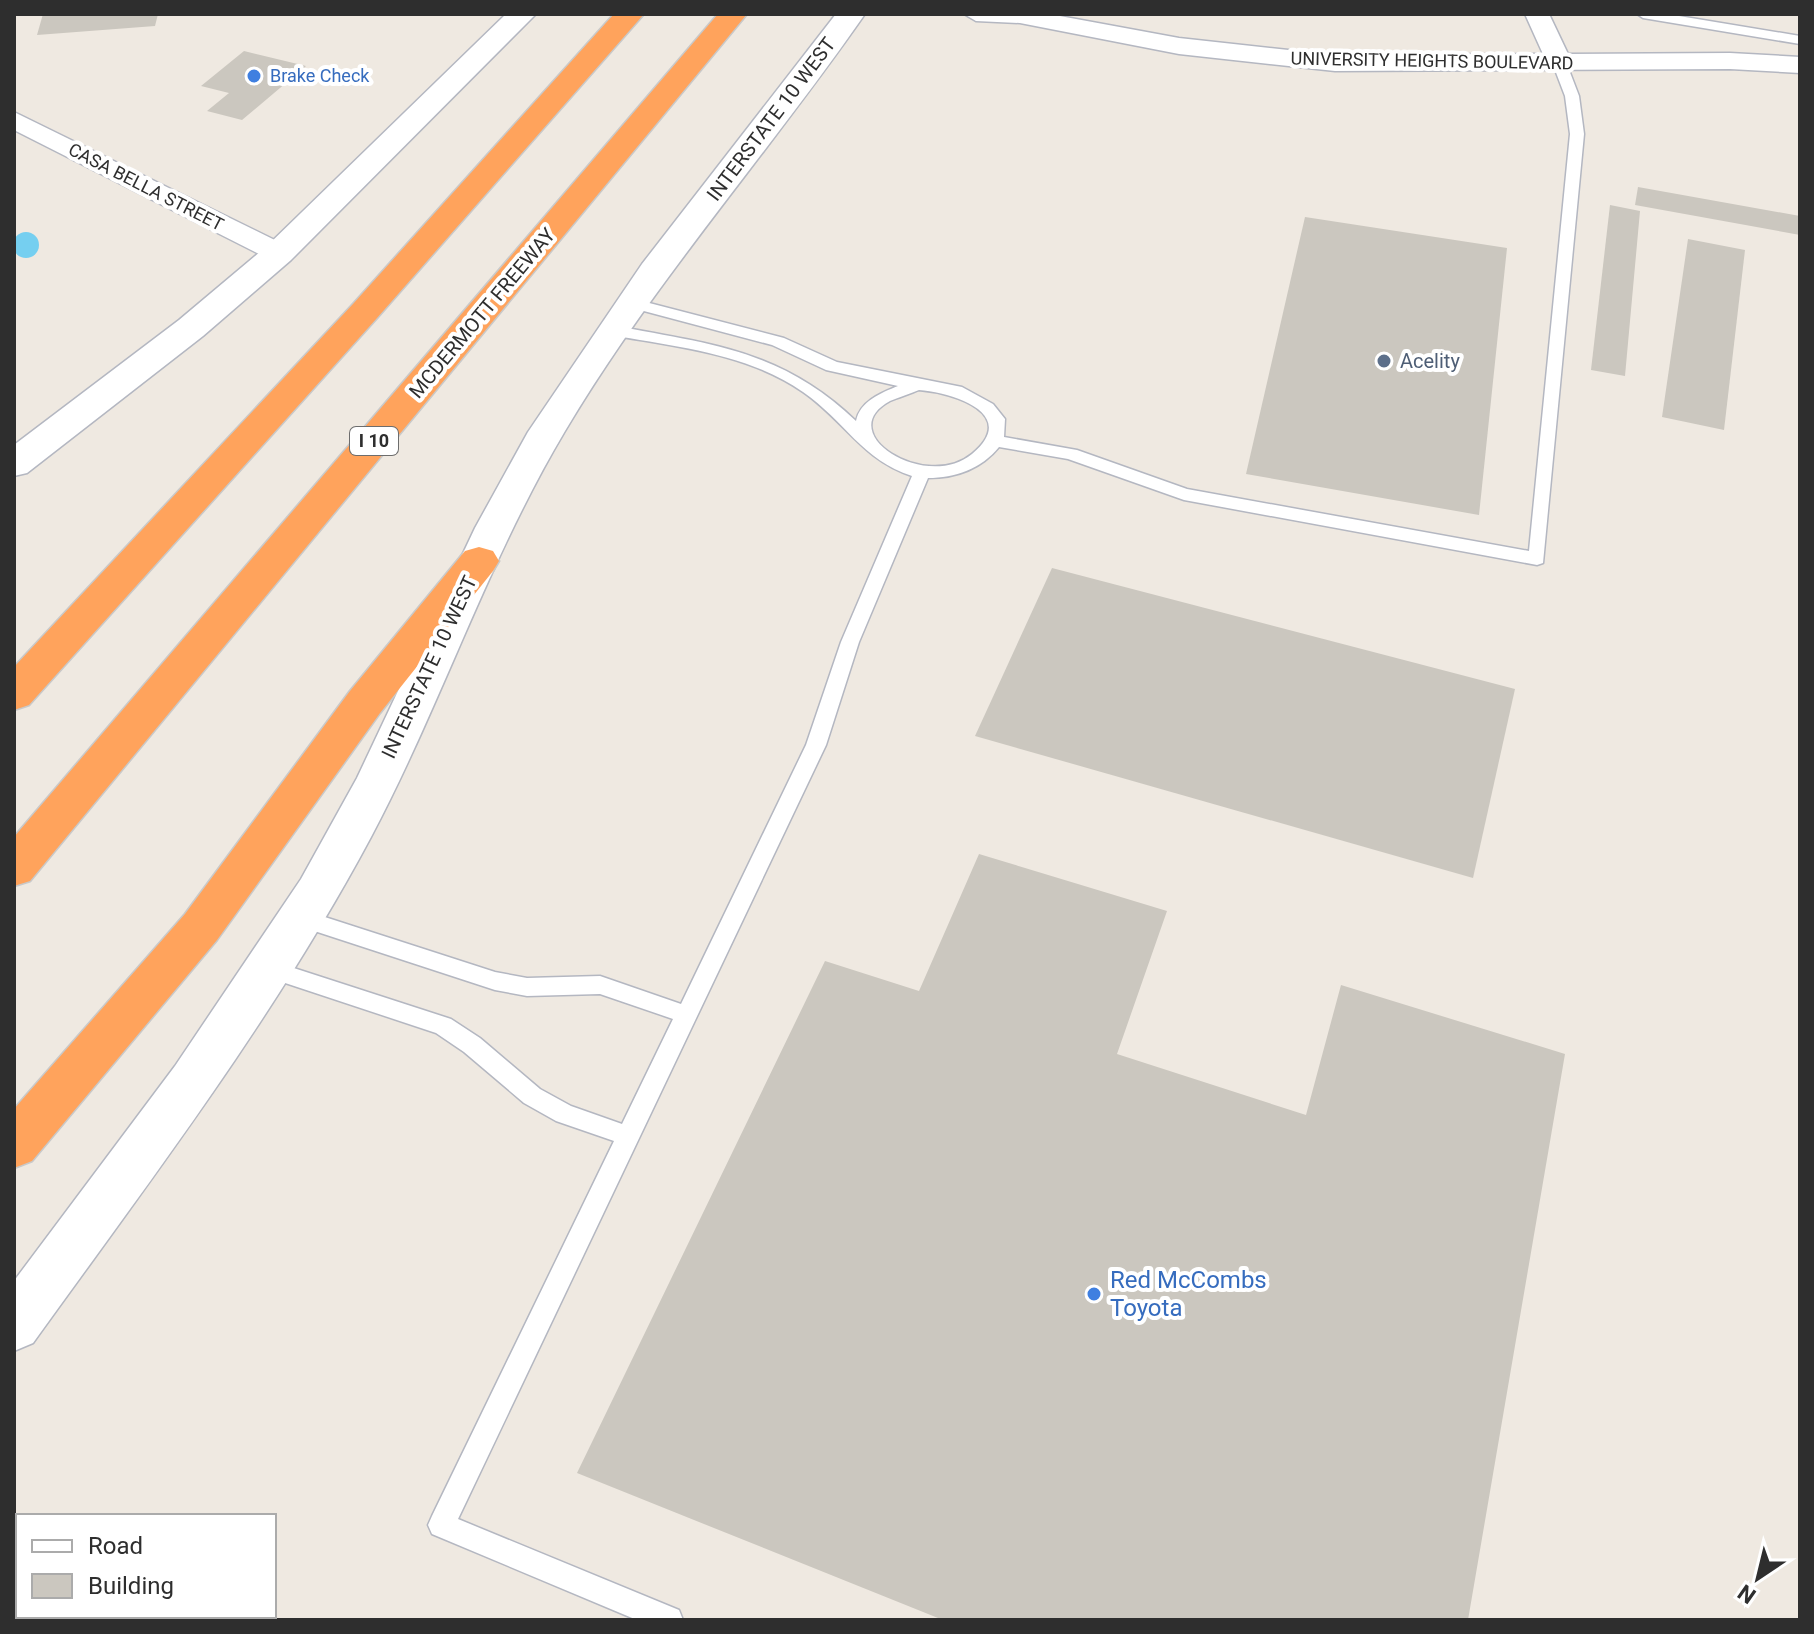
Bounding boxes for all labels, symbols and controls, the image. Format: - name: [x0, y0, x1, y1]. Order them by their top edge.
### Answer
- street label: INTERSTATE 10 WEST: [702, 32, 840, 205]
- street label: UNIVERSITY HEIGHTS BOULEVARD: [1290, 48, 1574, 73]
- place label: Brake Check: [270, 65, 370, 86]
- marker: Brake Check: [245, 67, 263, 85]
- street label: CASA BELLA STREET: [65, 138, 228, 235]
- street label: MCDERMOTT FREEWAY: [404, 223, 560, 403]
- place label: Acelity: [1400, 349, 1460, 373]
- marker: Acelity: [1375, 352, 1393, 370]
- road number: I 10: [350, 427, 398, 455]
- street label: INTERSTATE 10 WEST: [376, 572, 482, 762]
- place label: Red McCombs Toyota: [1110, 1266, 1267, 1322]
- marker: Red McCombs Toyota: [1085, 1285, 1103, 1303]
- legend: [16, 1514, 276, 1618]
- text: Road: [88, 1532, 143, 1560]
- north arrow: [1718, 1538, 1798, 1618]
- text: Building: [88, 1572, 174, 1600]
- text: N: [1733, 1579, 1760, 1609]

